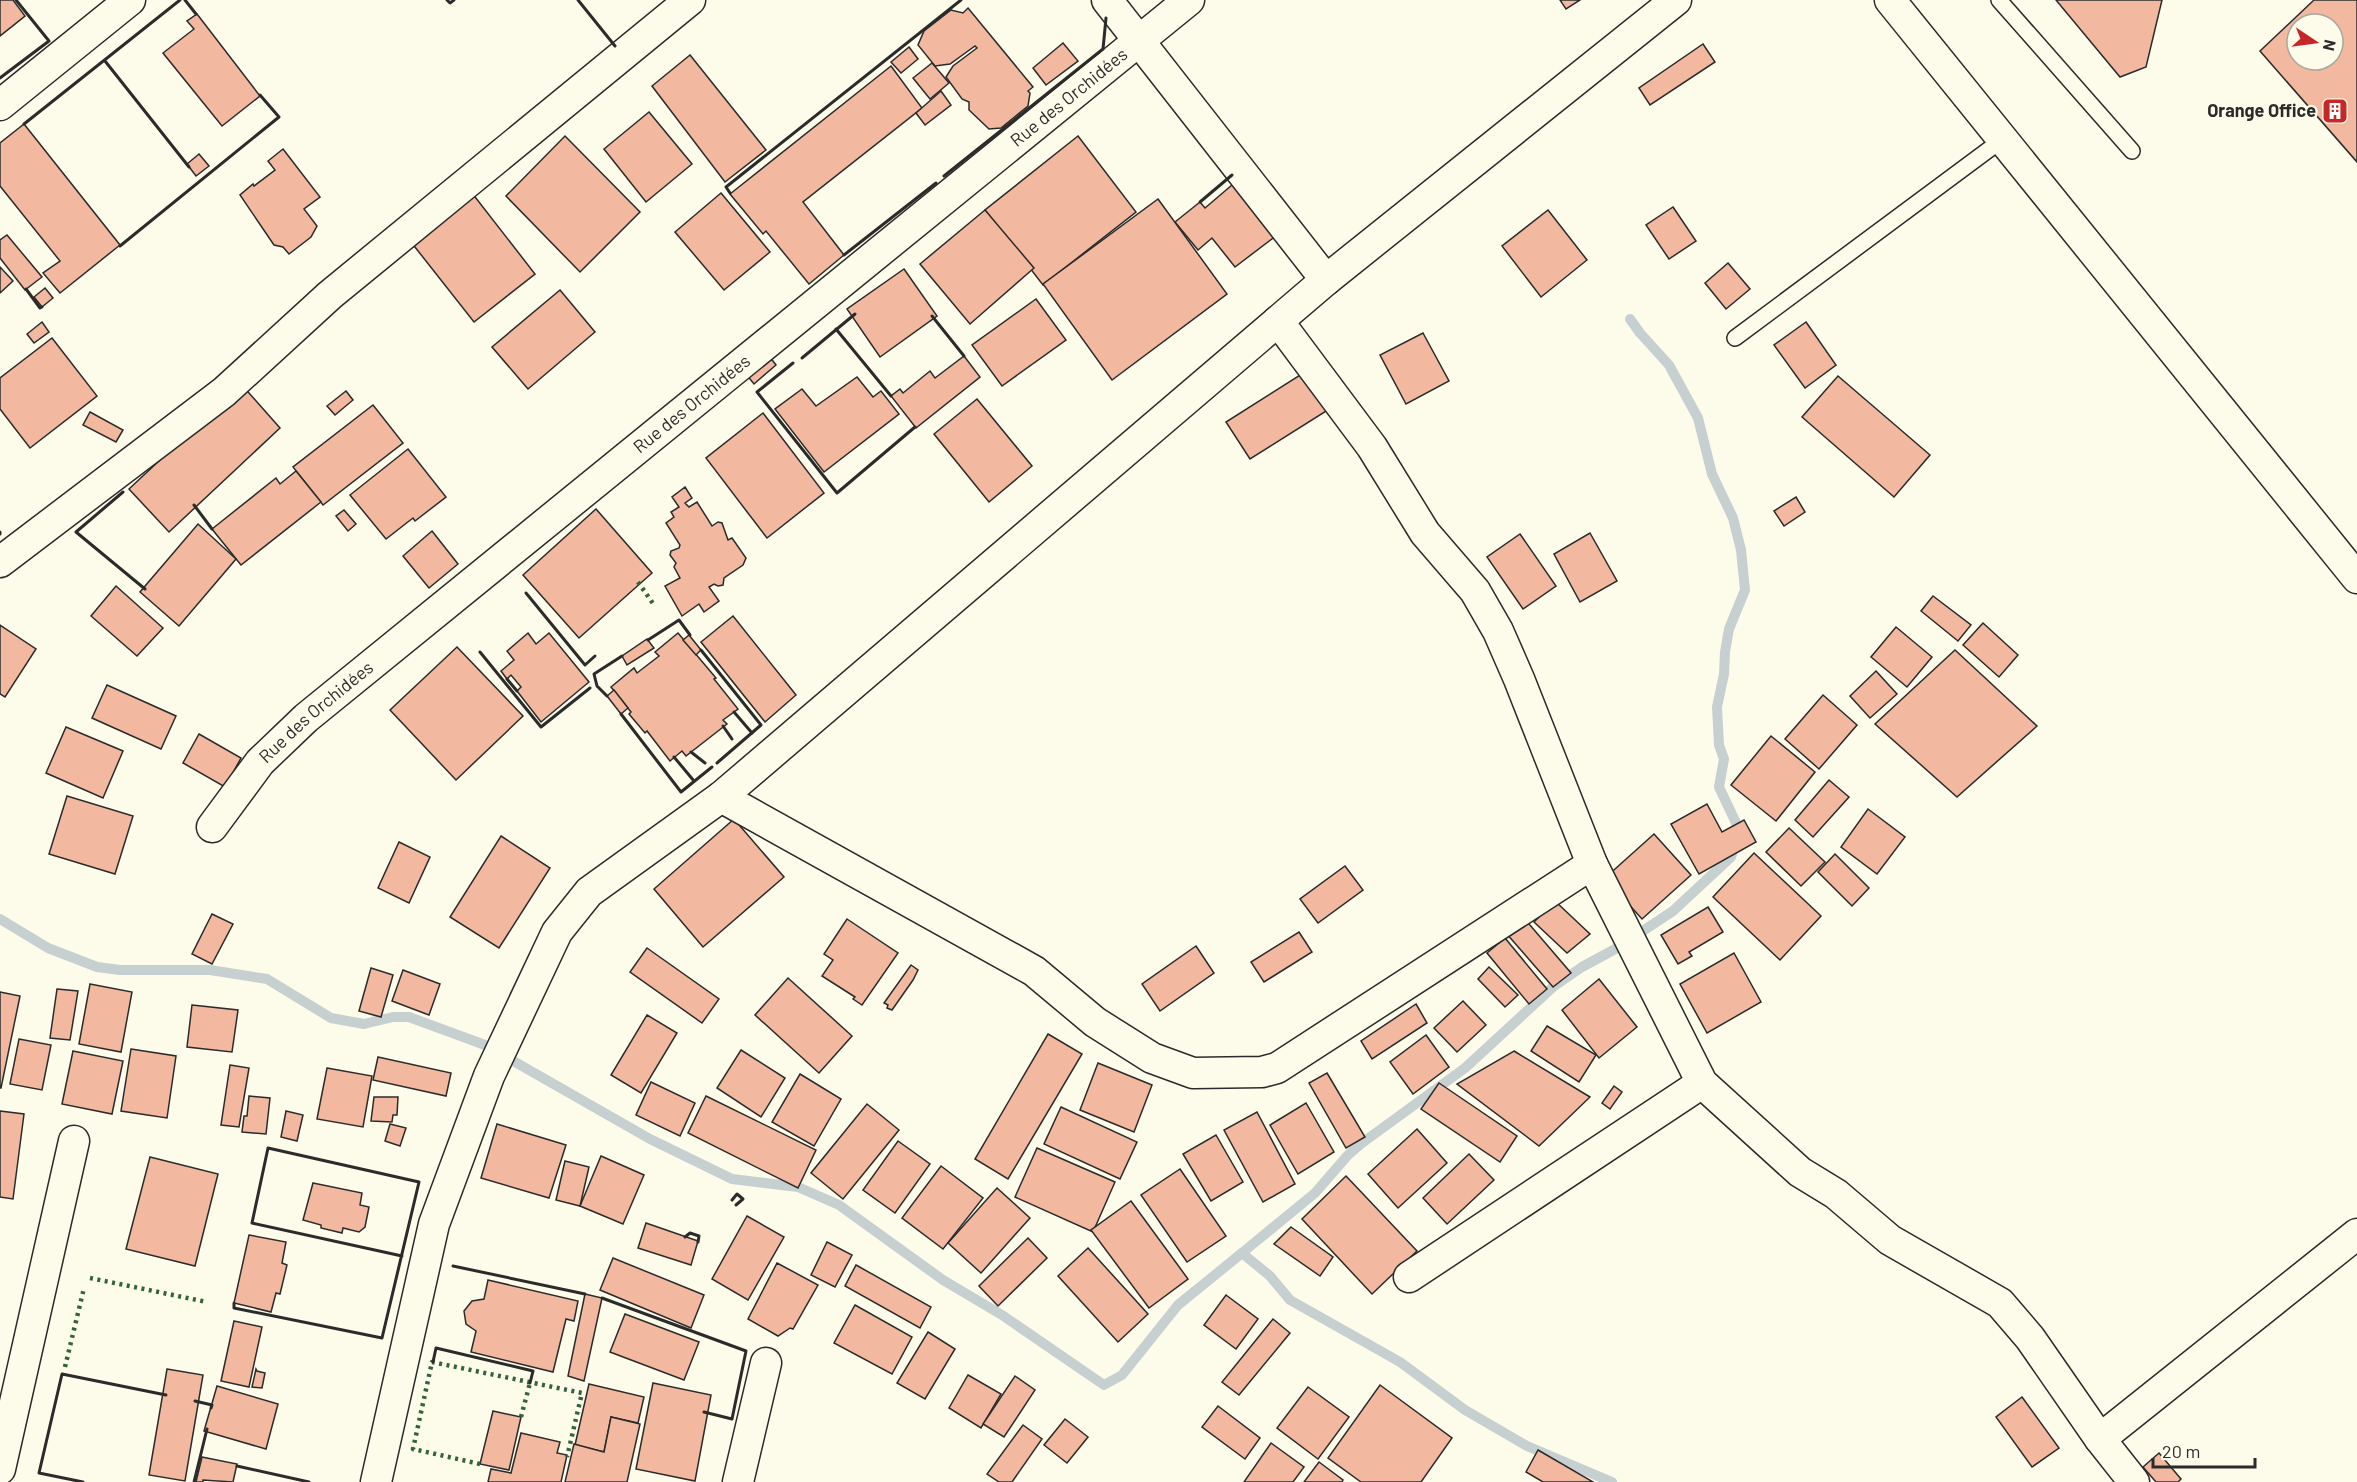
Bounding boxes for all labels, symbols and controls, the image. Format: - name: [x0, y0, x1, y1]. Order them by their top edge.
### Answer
- north arrow: [2285, 12, 2345, 72]
- text: N: [2320, 38, 2341, 53]
- street label: Rue des Orchidées: [1006, 43, 1131, 151]
- building icon: Orange Office: [2320, 96, 2350, 126]
- place label: Orange Office: [2207, 99, 2316, 121]
- street label: Rue des Orchidées: [628, 349, 754, 457]
- street label: Rue des Orchidées: [254, 656, 377, 767]
- scale bar: [2153, 1431, 2255, 1469]
- text: 20 m: [2162, 1440, 2200, 1462]

